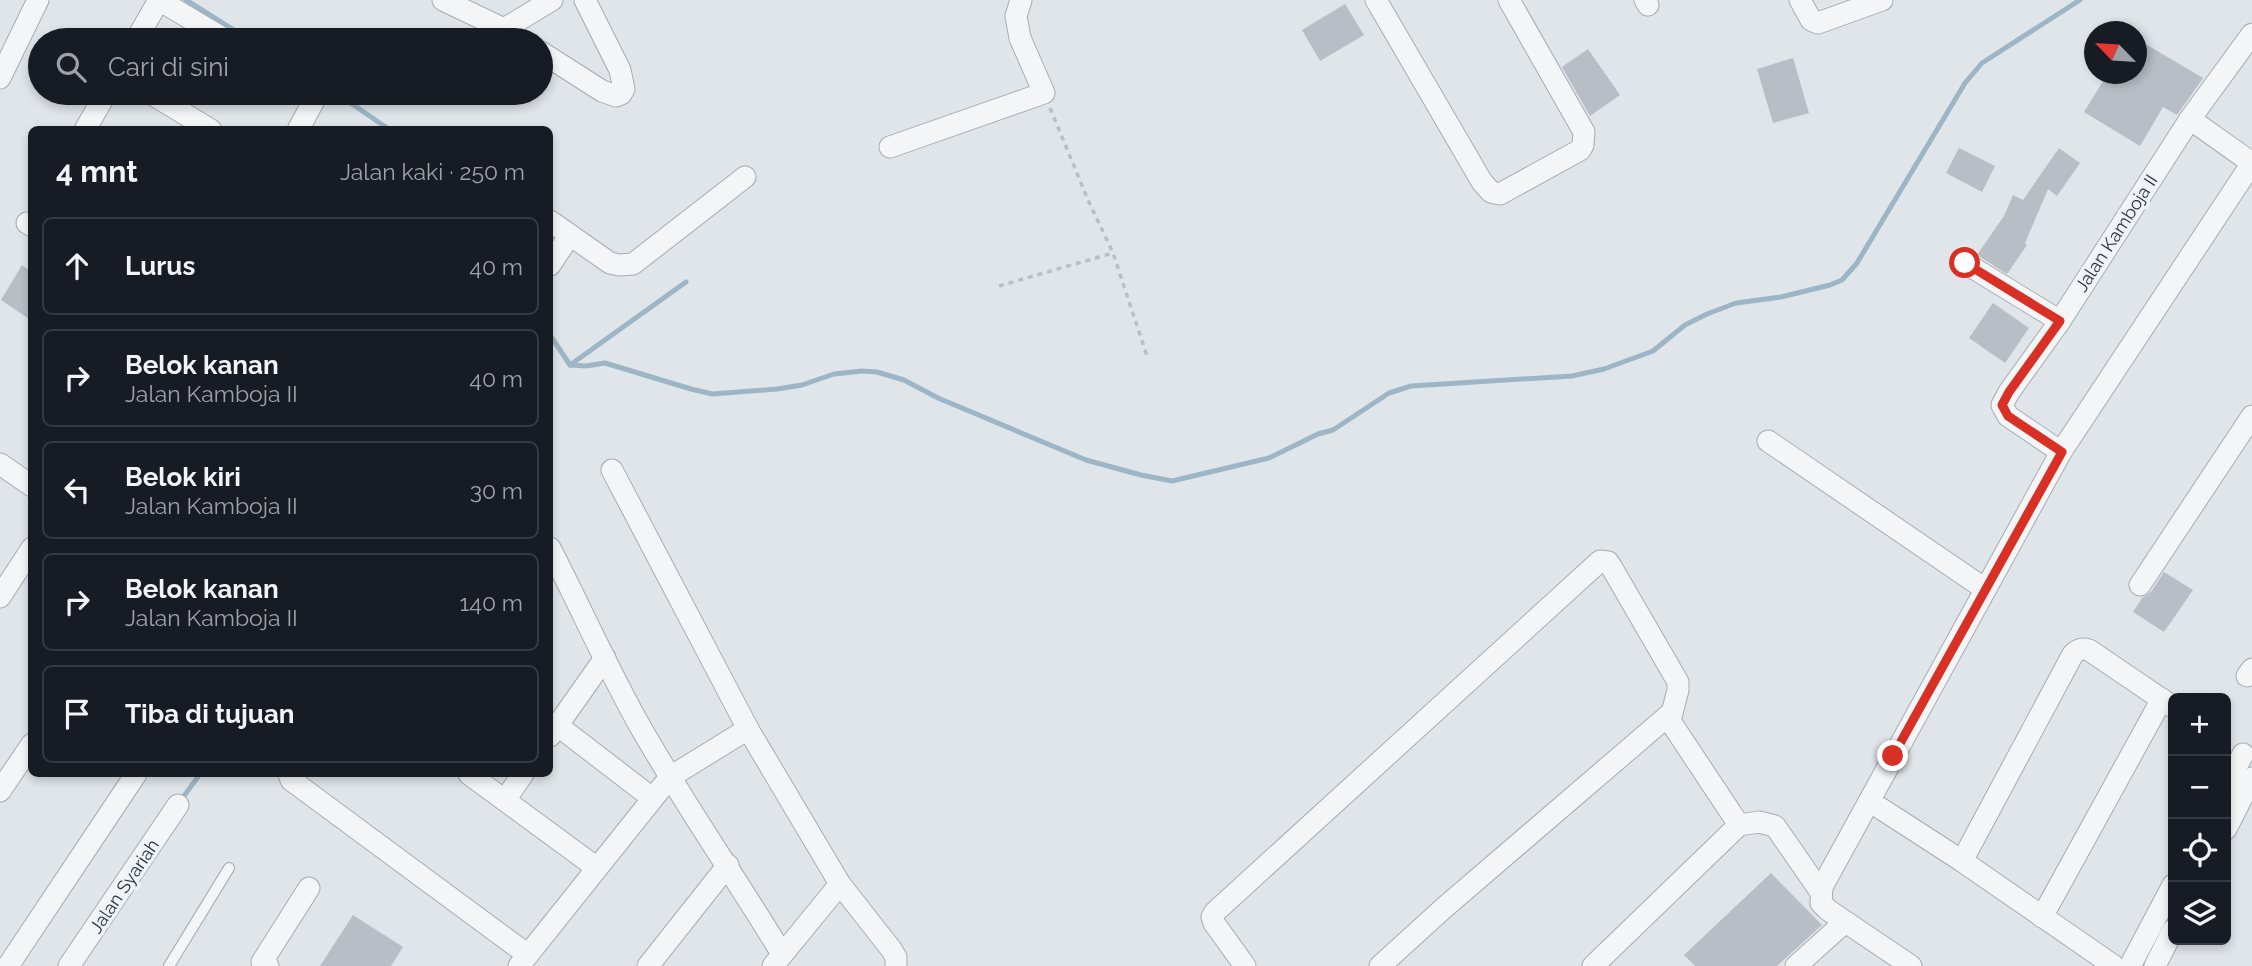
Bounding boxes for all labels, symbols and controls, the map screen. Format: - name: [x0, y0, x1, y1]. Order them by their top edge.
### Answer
- north arrow: [2084, 21, 2147, 84]
- search box: [28, 28, 553, 105]
- icon: search: [52, 48, 90, 86]
- text: Cari di sini: [108, 52, 229, 82]
- text: 4 mnt: [56, 154, 138, 189]
- text: Jalan kaki · 250 m: [340, 158, 525, 185]
- street label: Jalan Kamboja II: [2070, 171, 2162, 295]
- icon: ahead: [58, 247, 96, 285]
- route start: [1949, 247, 1980, 278]
- text: Lurus: [125, 251, 195, 281]
- text: 40 m: [469, 253, 523, 280]
- text: Belok kanan: [125, 350, 279, 380]
- icon: right: [58, 359, 96, 397]
- text: 40 m: [469, 365, 523, 392]
- text: Jalan Kamboja II: [125, 380, 298, 407]
- text: Belok kiri: [125, 462, 241, 492]
- icon: left: [58, 471, 96, 509]
- text: 30 m: [470, 477, 523, 504]
- text: Jalan Kamboja II: [125, 492, 298, 519]
- text: Belok kanan: [125, 574, 279, 604]
- icon: right: [58, 583, 96, 621]
- text: 140 m: [460, 589, 523, 616]
- text: Jalan Kamboja II: [125, 604, 298, 631]
- map controls: [2168, 693, 2231, 945]
- button: +: [2168, 693, 2231, 756]
- icon: arrive: [58, 695, 96, 733]
- text: Tiba di tujuan: [125, 699, 295, 729]
- route end: [1877, 740, 1908, 771]
- button: −: [2168, 756, 2231, 819]
- button: locate: [2168, 819, 2231, 882]
- street label: Jalan Syariah: [85, 835, 163, 937]
- button: layers: [2168, 882, 2231, 945]

